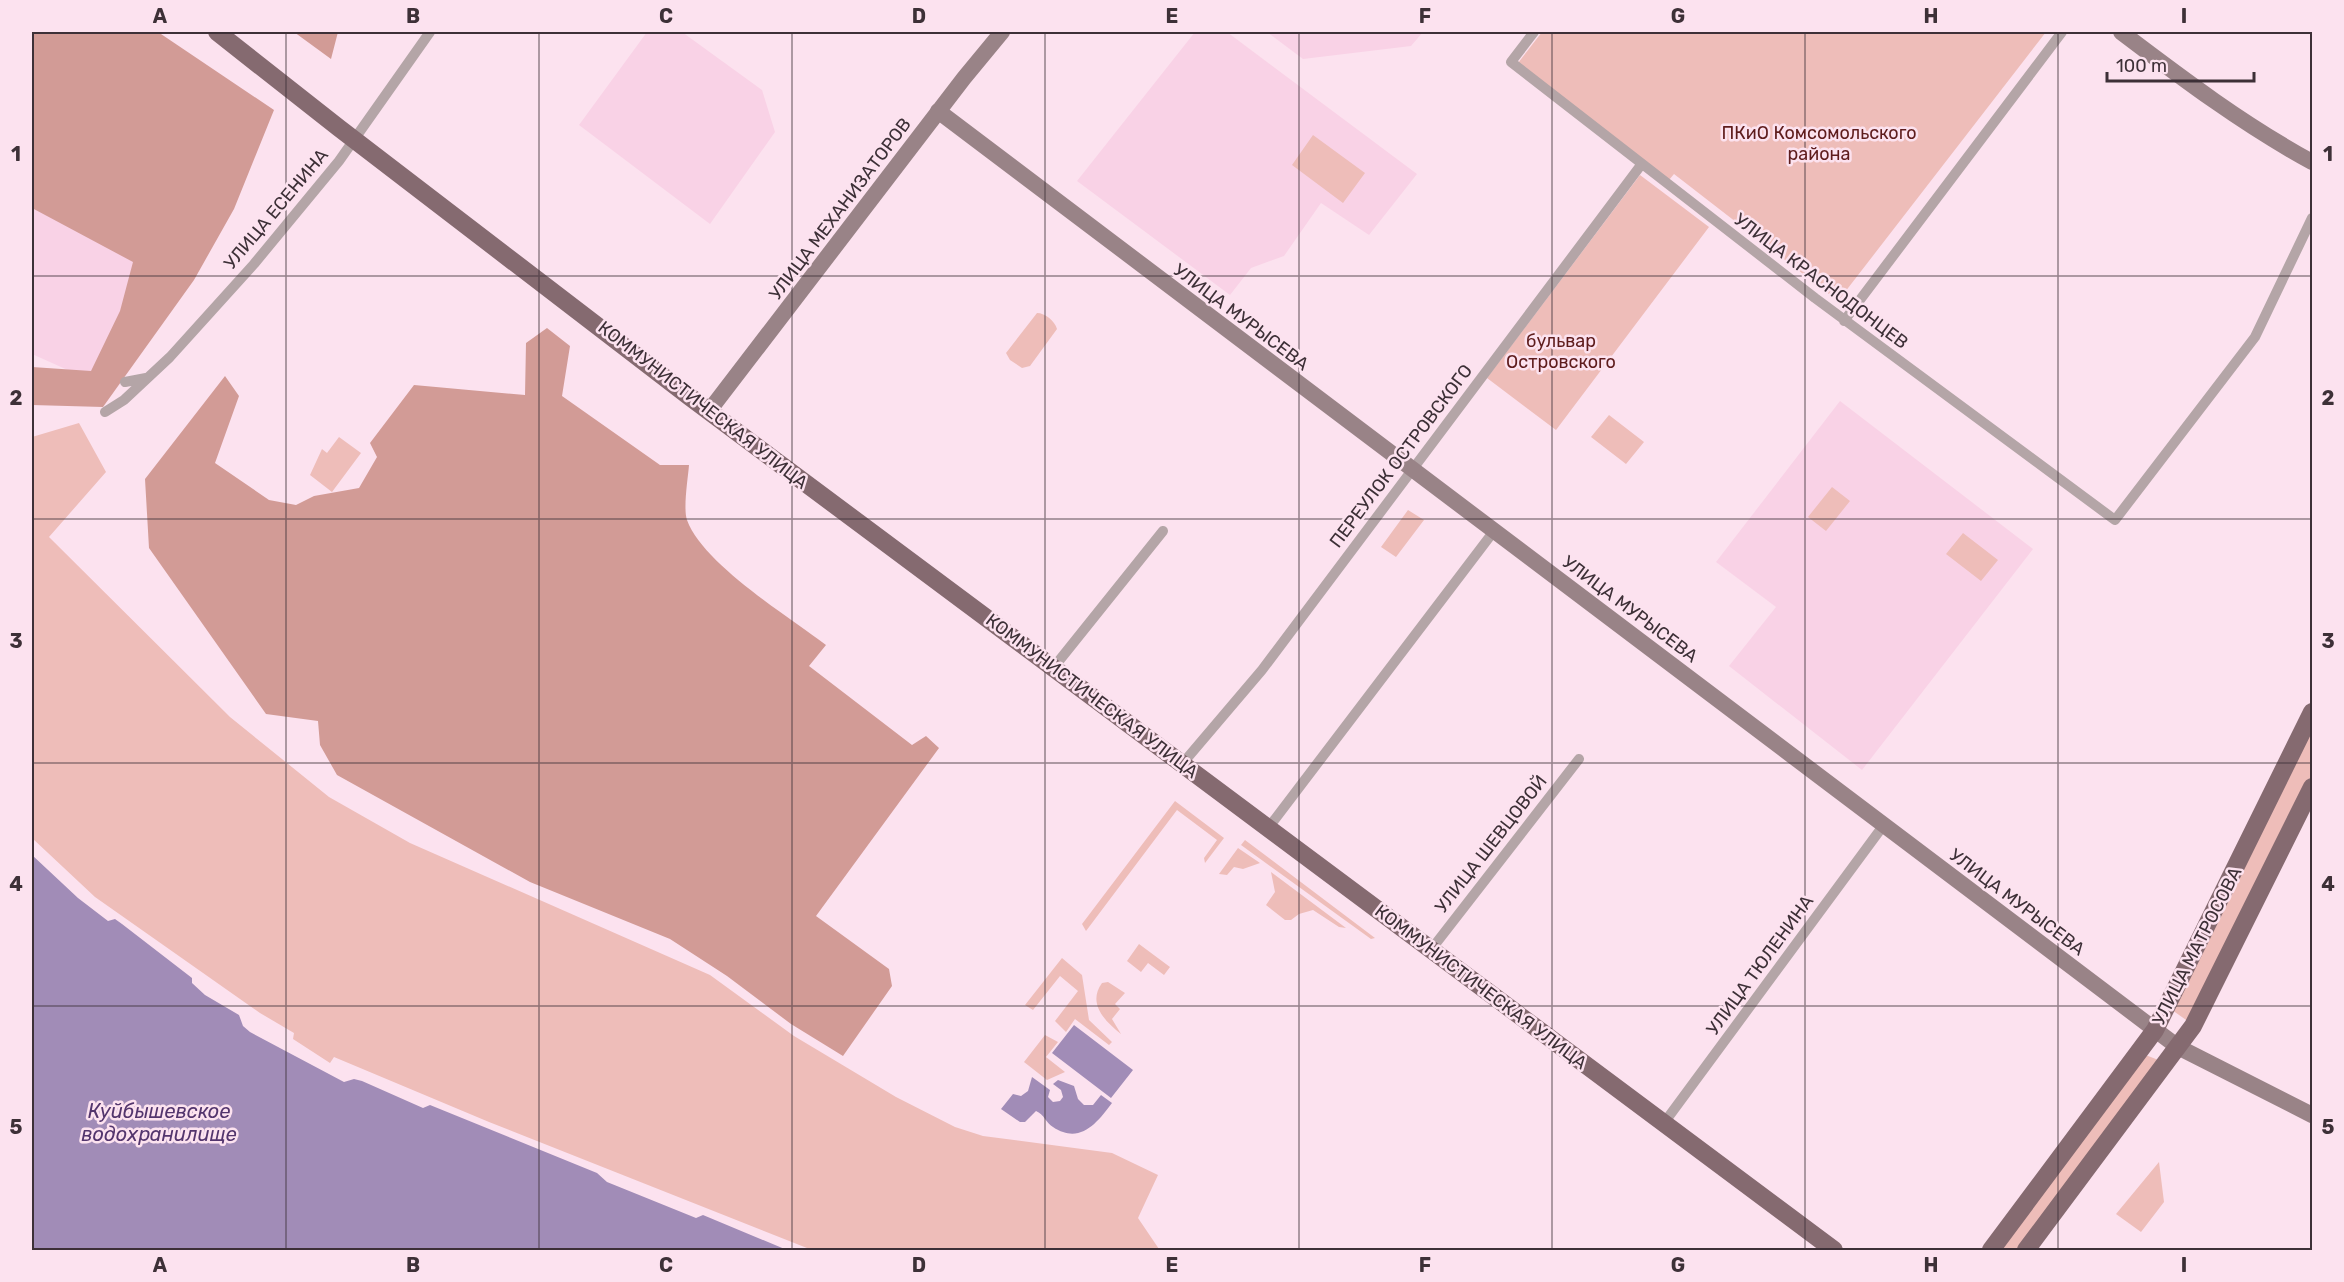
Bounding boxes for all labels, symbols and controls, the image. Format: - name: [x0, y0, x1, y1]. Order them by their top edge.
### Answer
- text: A: [153, 4, 168, 28]
- text: B: [406, 4, 420, 28]
- text: C: [659, 4, 673, 28]
- text: D: [912, 4, 926, 28]
- text: E: [1166, 4, 1178, 28]
- text: F: [1419, 4, 1431, 28]
- text: G: [1671, 4, 1685, 28]
- text: H: [1924, 4, 1938, 28]
- text: I: [2181, 4, 2187, 28]
- scale bar: [2107, 45, 2254, 83]
- text: 100 m: [2116, 55, 2167, 77]
- street label: УЛИЦА МЕХАНИЗАТОРОВ: [764, 114, 916, 304]
- park label: ПКиО Комсомольского района: [1721, 122, 1917, 165]
- text: 1: [11, 142, 21, 166]
- text: 1: [2323, 142, 2333, 166]
- street label: УЛИЦА ЕСЕНИНА: [219, 144, 333, 274]
- street label: УЛИЦА КРАСНОДОНЦЕВ: [1730, 208, 1912, 354]
- street label: УЛИЦА МУРЫСЕВА: [1169, 259, 1313, 375]
- street label: КОММУНИСТИЧЕСКАЯ УЛИЦА: [594, 316, 812, 494]
- park label: бульвар Островского: [1506, 330, 1616, 373]
- street label: ПЕРЕУЛОК ОСТРОВСКОГО: [1325, 360, 1477, 552]
- text: 2: [10, 386, 23, 410]
- text: 2: [2322, 386, 2335, 410]
- street label: УЛИЦА МУРЫСЕВА: [1558, 551, 1702, 667]
- street label: КОММУНИСТИЧЕСКАЯ УЛИЦА: [982, 609, 1202, 783]
- text: 3: [9, 629, 23, 653]
- text: 3: [2321, 629, 2335, 653]
- street label: УЛИЦА ШЕВЦОВОЙ: [1430, 771, 1552, 917]
- street label: УЛИЦА МУРЫСЕВА: [1945, 844, 2089, 960]
- street label: УЛИЦА МАТРОСОВА: [2148, 863, 2246, 1029]
- text: 4: [9, 872, 23, 896]
- text: 4: [2321, 872, 2335, 896]
- street label: УЛИЦА ТЮЛЕНИНА: [1702, 891, 1818, 1039]
- street label: КОММУНИСТИЧЕСКАЯ УЛИЦА: [1371, 900, 1591, 1074]
- water label: Куйбышевское водохранилище: [81, 1099, 237, 1146]
- text: 5: [10, 1115, 23, 1139]
- text: 5: [2322, 1115, 2335, 1139]
- text: A: [153, 1253, 168, 1277]
- text: B: [406, 1253, 420, 1277]
- text: C: [659, 1253, 673, 1277]
- text: D: [912, 1253, 926, 1277]
- text: E: [1166, 1253, 1178, 1277]
- text: F: [1419, 1253, 1431, 1277]
- text: G: [1671, 1253, 1685, 1277]
- text: H: [1924, 1253, 1938, 1277]
- text: I: [2181, 1253, 2187, 1277]

